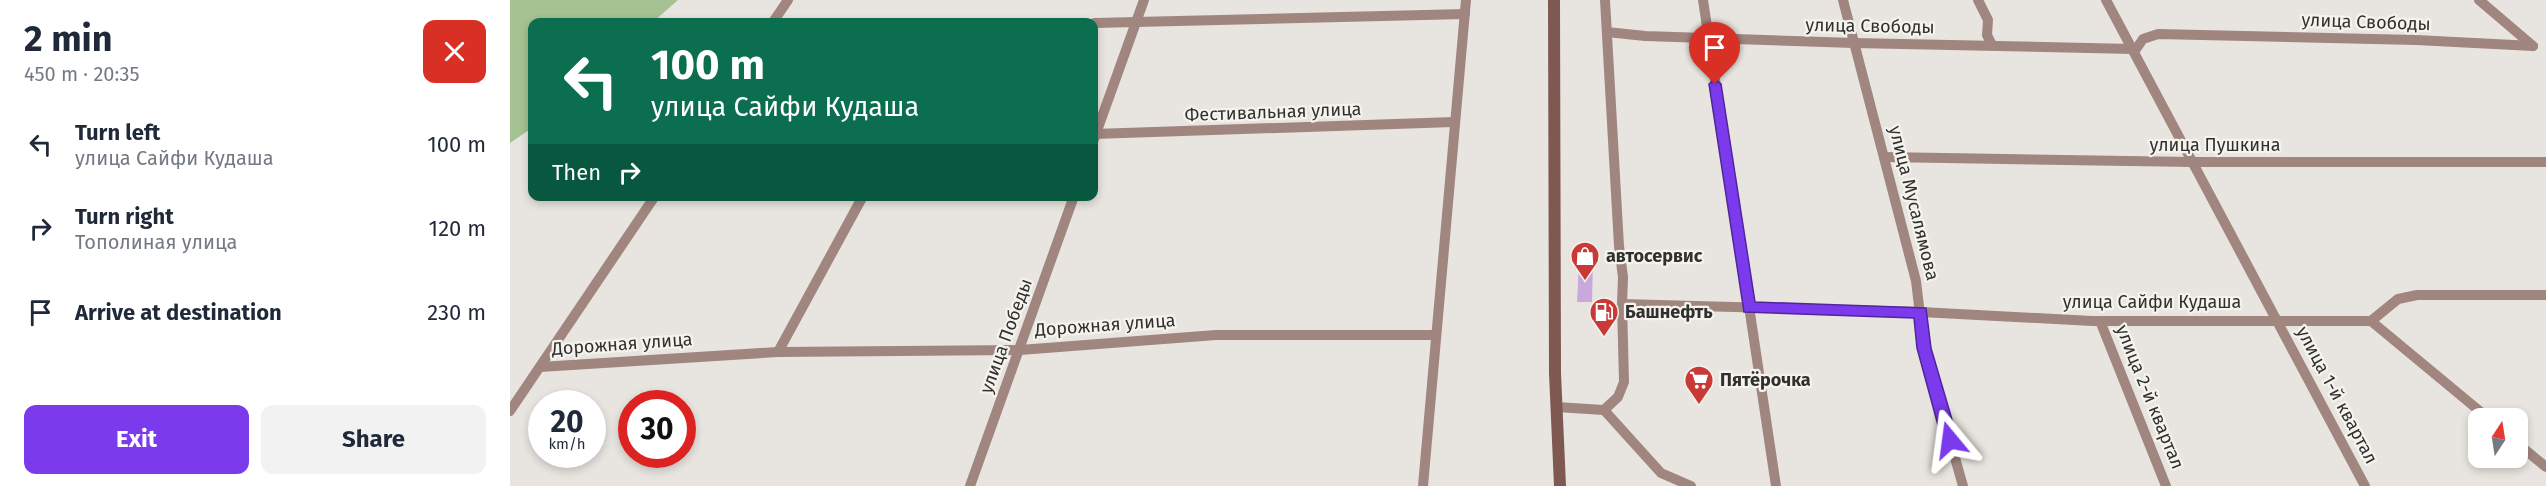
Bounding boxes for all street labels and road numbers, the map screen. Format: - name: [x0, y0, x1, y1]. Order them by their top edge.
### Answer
- street label: улица Свободы: [2301, 9, 2431, 35]
- street label: улица Свободы: [1805, 14, 1935, 38]
- street label: Фестивальная улица: [1184, 98, 1362, 126]
- street label: улица Мусалямова: [1884, 123, 1944, 283]
- street label: улица Пушкина: [2150, 134, 2280, 156]
- street label: улица Победы: [975, 275, 1037, 397]
- street label: улица Сайфи Кудаша: [2063, 291, 2241, 313]
- street label: Дорожная улица: [1033, 309, 1176, 341]
- street label: улица 2-й квартал: [2111, 322, 2189, 472]
- street label: улица 1-й квартал: [2292, 323, 2382, 467]
- street label: Дорожная улица: [550, 328, 693, 360]

